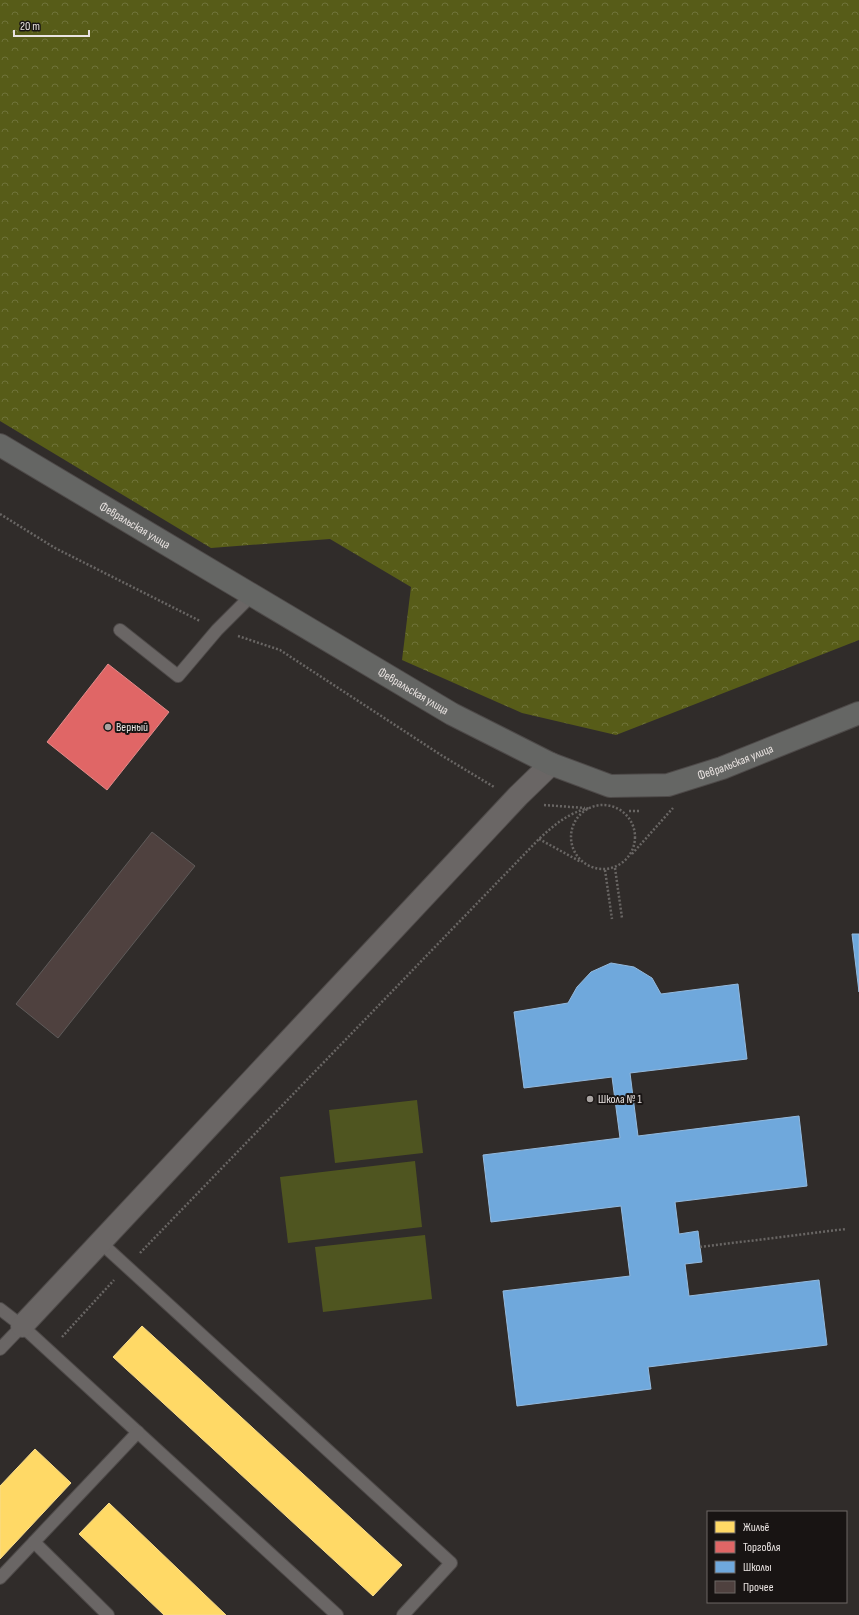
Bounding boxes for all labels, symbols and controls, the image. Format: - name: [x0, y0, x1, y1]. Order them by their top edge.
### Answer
- scale bar: [14, 12, 89, 38]
- text: 20 m: [20, 19, 40, 34]
- street label: Февральская улица: [97, 498, 173, 552]
- street label: Февральская улица: [375, 664, 452, 718]
- place label: Верный: [116, 720, 148, 735]
- marker: Верный: [103, 722, 113, 732]
- street label: Февральская улица: [696, 741, 776, 783]
- place label: Школа № 1: [598, 1092, 642, 1107]
- marker: Школа № 1: [585, 1094, 595, 1104]
- legend: [707, 1511, 847, 1603]
- text: Жильё: [743, 1520, 770, 1535]
- text: Торговля: [743, 1540, 781, 1555]
- text: Школы: [743, 1560, 772, 1575]
- text: Прочее: [743, 1580, 774, 1595]

